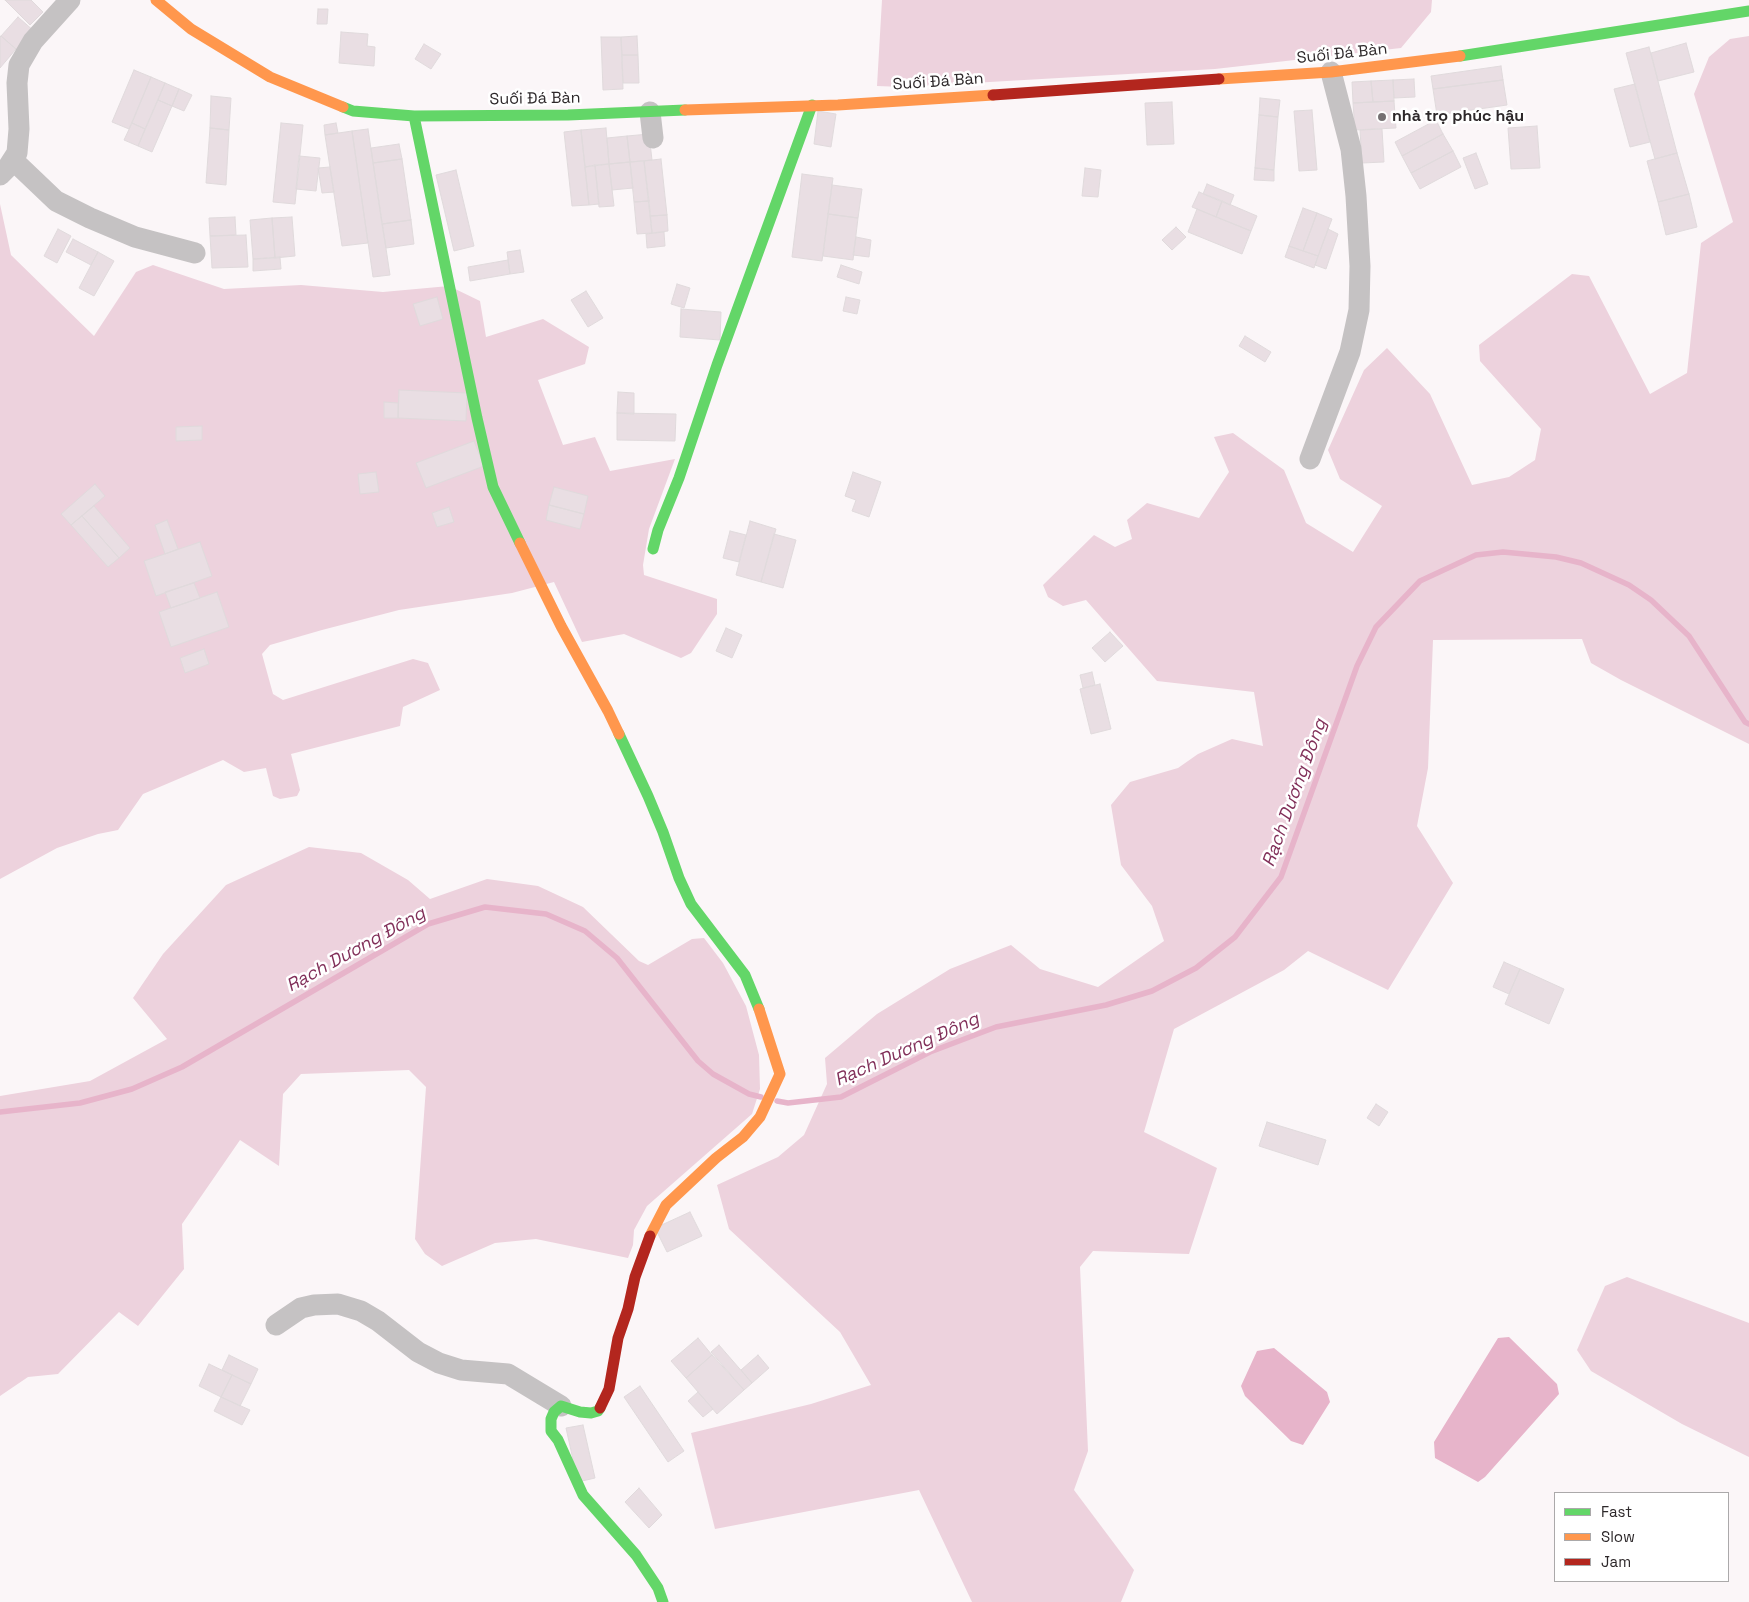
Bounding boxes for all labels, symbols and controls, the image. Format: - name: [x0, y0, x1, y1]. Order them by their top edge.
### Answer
- street label: Suối Đá Bàn: [1296, 40, 1388, 68]
- street label: Suối Đá Bàn: [892, 69, 984, 95]
- street label: Suối Đá Bàn: [489, 89, 581, 109]
- place label: nhà trọ phúc hậu: [1392, 107, 1524, 127]
- marker: nhà trọ phúc hậu: [1376, 111, 1388, 123]
- water label: Rạch Dương Đông: [1258, 716, 1332, 870]
- water label: Rạch Dương Đông: [283, 903, 429, 997]
- water label: Rạch Dương Đông: [832, 1009, 982, 1091]
- legend: [1554, 1492, 1729, 1582]
- text: Fast: [1601, 1502, 1632, 1521]
- text: Slow: [1601, 1527, 1635, 1546]
- text: Jam: [1601, 1552, 1631, 1571]

